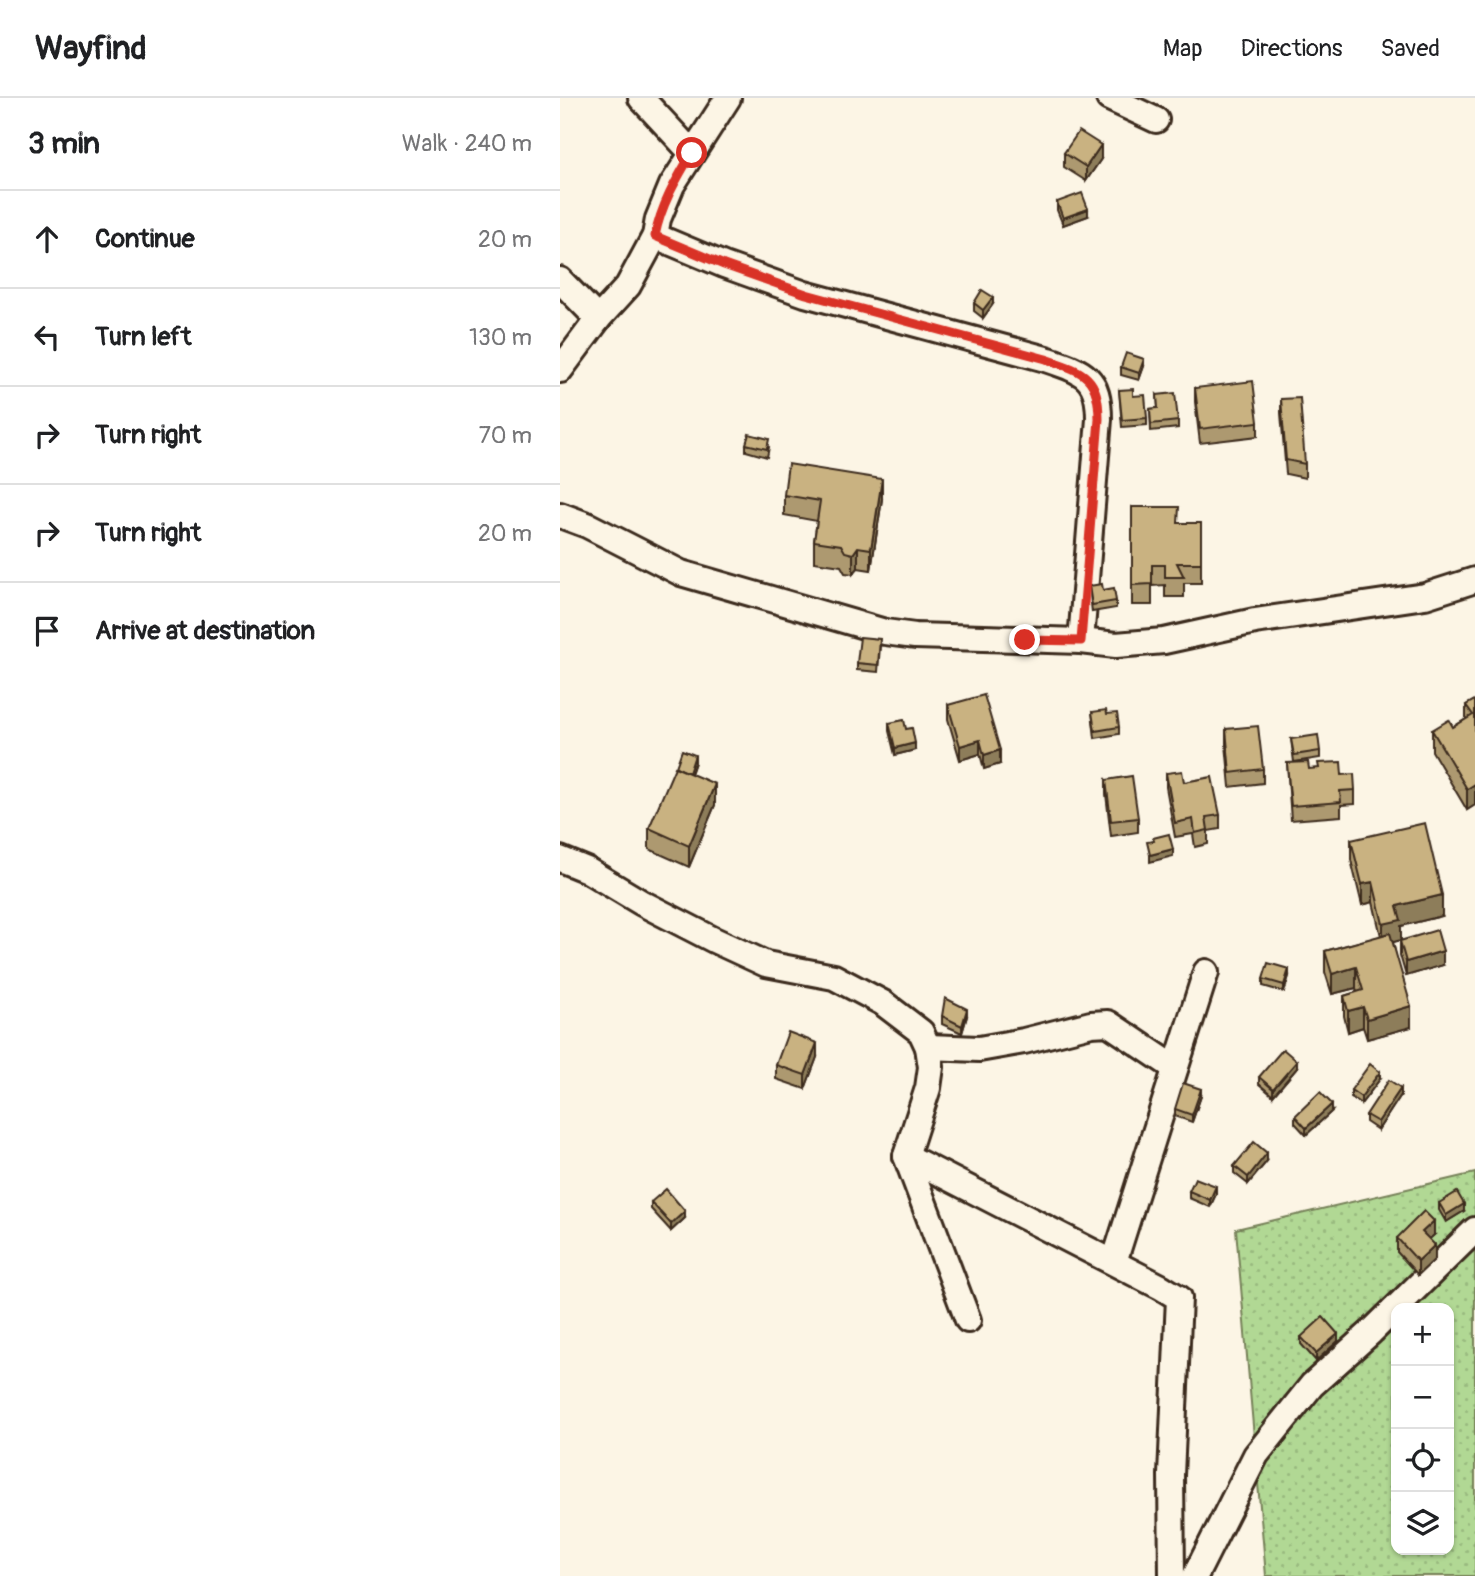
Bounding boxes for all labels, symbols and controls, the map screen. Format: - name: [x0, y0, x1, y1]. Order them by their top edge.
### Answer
- text: Wayfind: [35, 28, 147, 69]
- text: Map: [1163, 34, 1203, 63]
- text: Directions: [1241, 34, 1342, 63]
- text: Saved: [1380, 34, 1440, 63]
- text: 3 min: [28, 125, 100, 162]
- text: Walk · 240 m: [402, 129, 532, 158]
- route start: [676, 137, 707, 168]
- icon: ahead: [28, 220, 66, 258]
- text: Continue: [95, 223, 195, 255]
- text: 20 m: [478, 225, 532, 254]
- icon: left: [28, 318, 66, 356]
- text: Turn left: [95, 321, 191, 353]
- text: 130 m: [469, 323, 532, 352]
- icon: right: [28, 416, 66, 454]
- text: Turn right: [95, 419, 201, 451]
- text: 70 m: [479, 421, 532, 450]
- icon: right: [28, 514, 66, 552]
- text: Turn right: [95, 517, 201, 549]
- text: 20 m: [478, 519, 532, 548]
- icon: arrive: [28, 612, 66, 650]
- text: Arrive at destination: [95, 615, 315, 647]
- route end: [1009, 624, 1040, 655]
- map controls: [1391, 1303, 1454, 1555]
- button: +: [1391, 1303, 1454, 1366]
- button: −: [1391, 1366, 1454, 1429]
- button: locate: [1391, 1429, 1454, 1492]
- button: layers: [1391, 1492, 1454, 1555]

